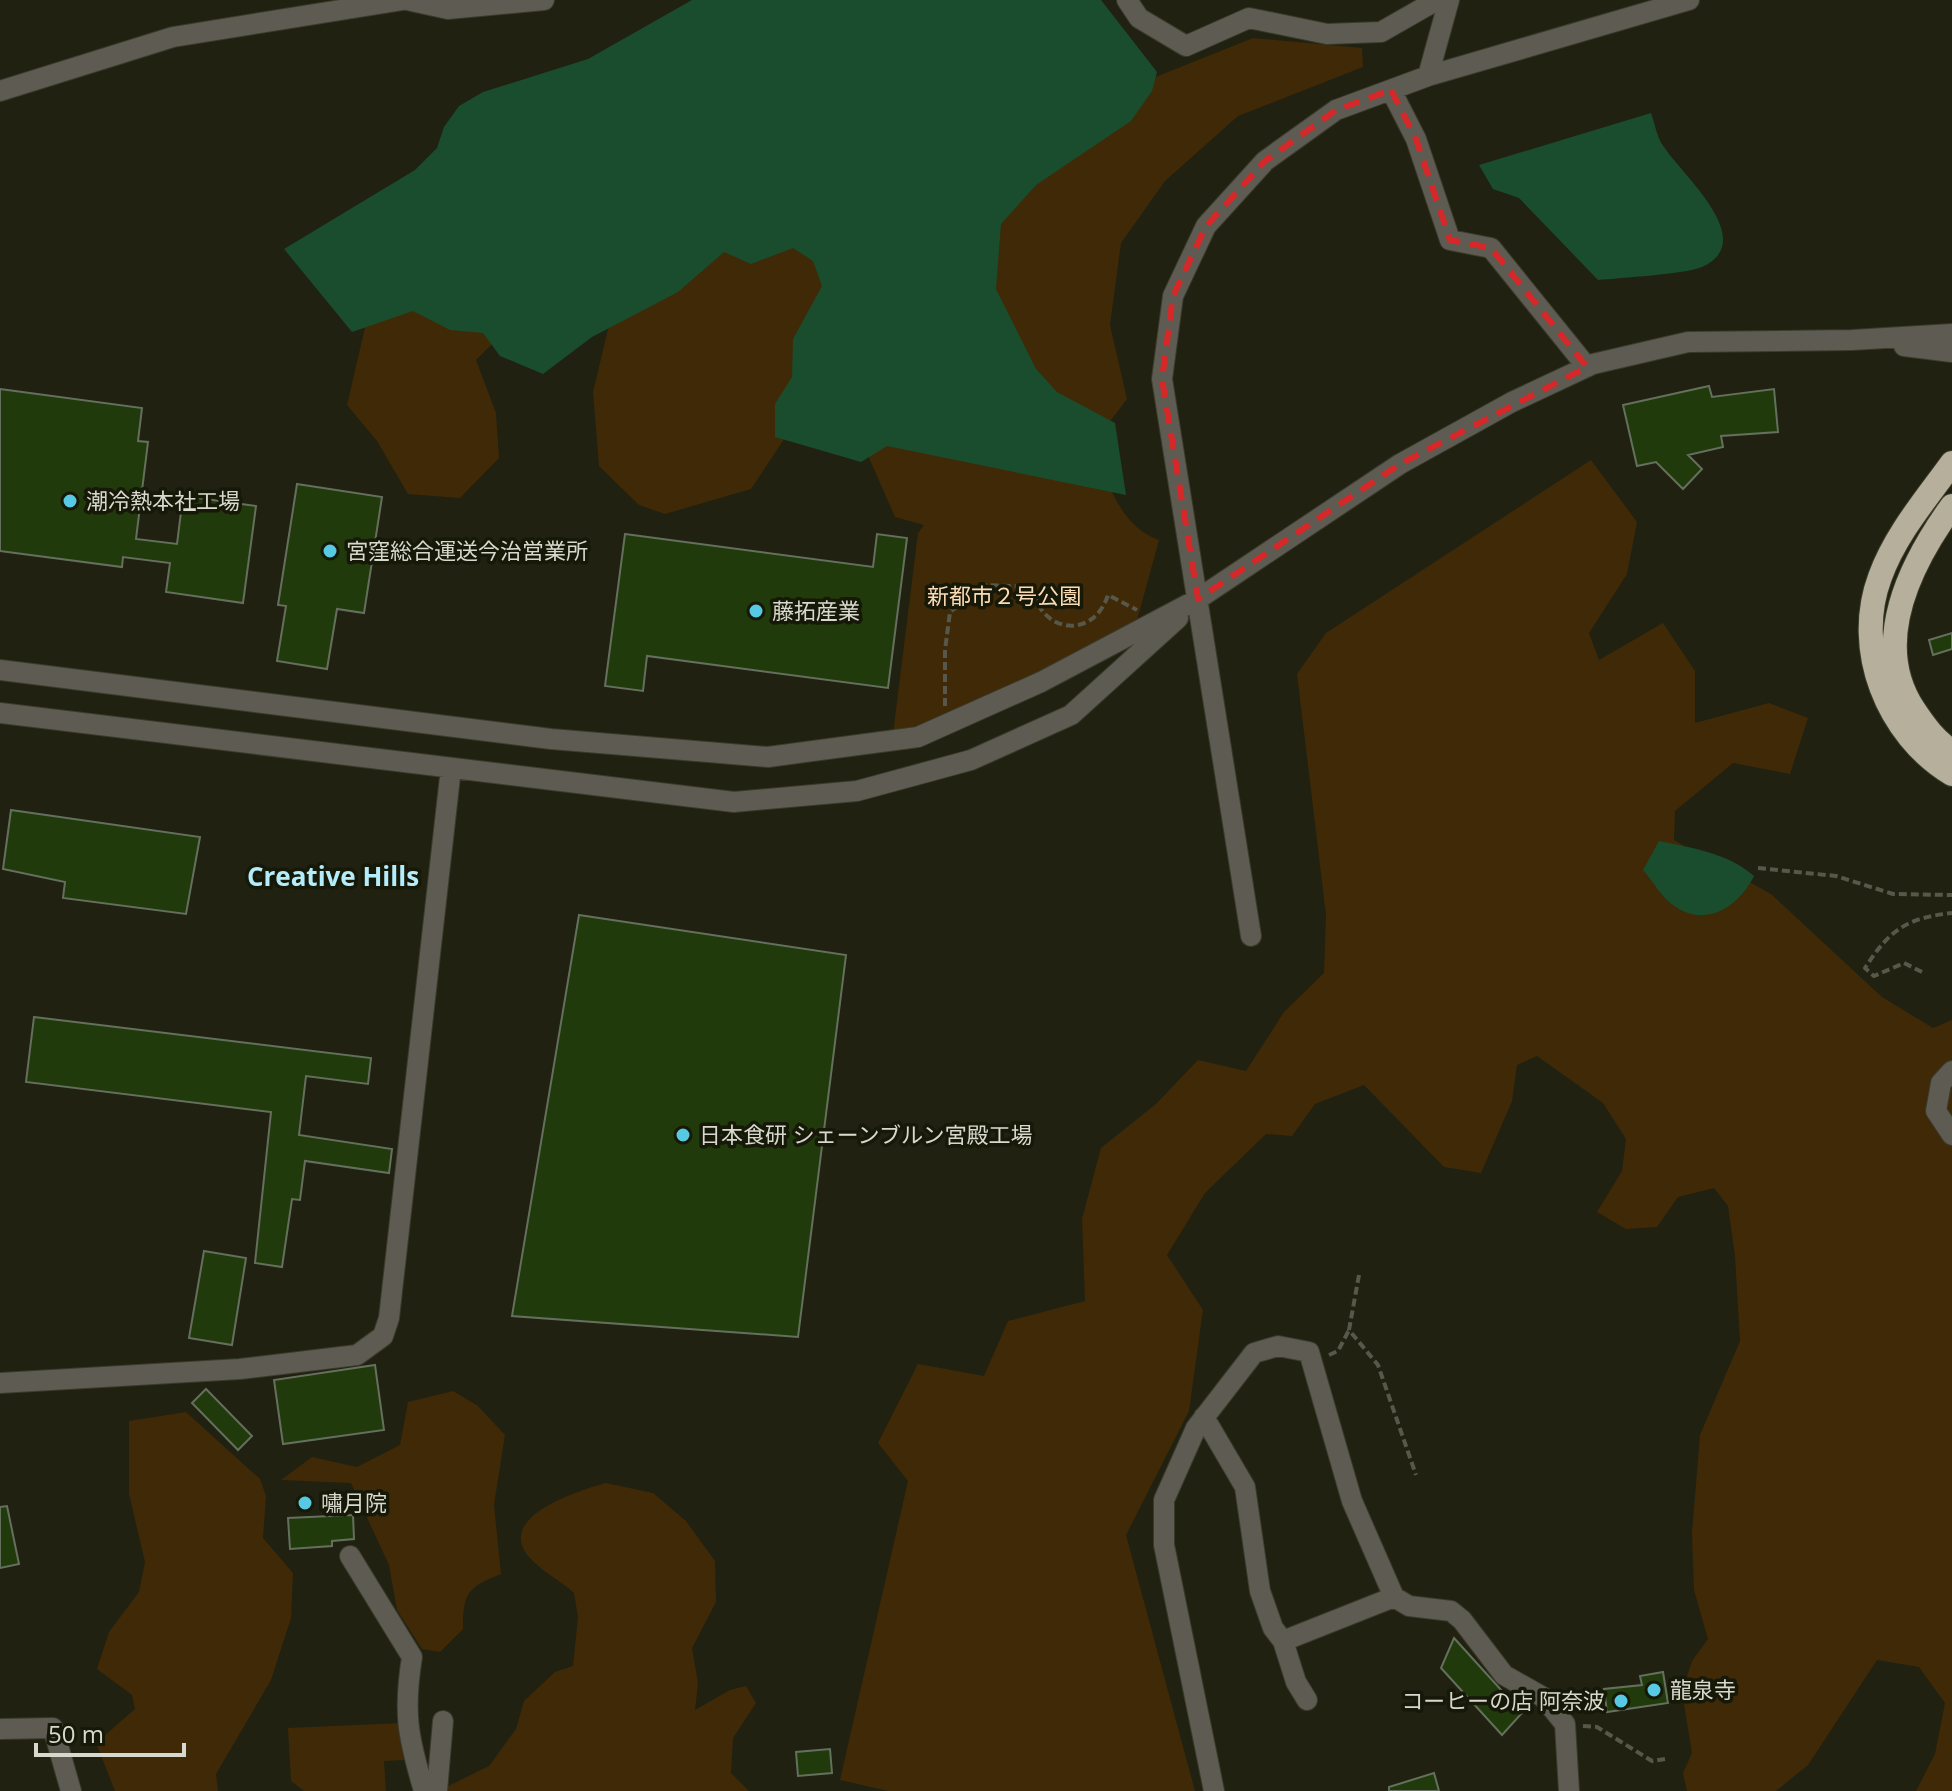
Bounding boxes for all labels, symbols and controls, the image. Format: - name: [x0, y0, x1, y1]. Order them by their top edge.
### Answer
- place label: 潮冷熱本社工場: [86, 485, 240, 515]
- marker: 潮冷熱本社工場: [61, 492, 79, 510]
- place label: 宮窪総合運送今治営業所: [346, 535, 588, 565]
- marker: 宮窪総合運送今治営業所: [321, 542, 339, 560]
- park label: 新都市２号公園: [927, 580, 1081, 610]
- place label: 藤拓産業: [772, 595, 860, 625]
- marker: 藤拓産業: [747, 602, 765, 620]
- district label: Creative Hills: [247, 858, 419, 894]
- place label: 日本食研 シェーンブルン宮殿工場: [699, 1119, 1033, 1149]
- marker: 日本食研 シェーンブルン宮殿工場: [674, 1126, 692, 1144]
- place label: 嘯月院: [321, 1487, 387, 1517]
- marker: 嘯月院: [296, 1494, 314, 1512]
- place label: 龍泉寺: [1670, 1674, 1736, 1704]
- marker: 龍泉寺: [1645, 1681, 1663, 1699]
- place label: コーヒーの店 阿奈波: [1401, 1685, 1605, 1715]
- marker: コーヒーの店 阿奈波: [1612, 1692, 1630, 1710]
- scale bar: [36, 1707, 184, 1757]
- text: 50 m: [48, 1717, 104, 1750]

